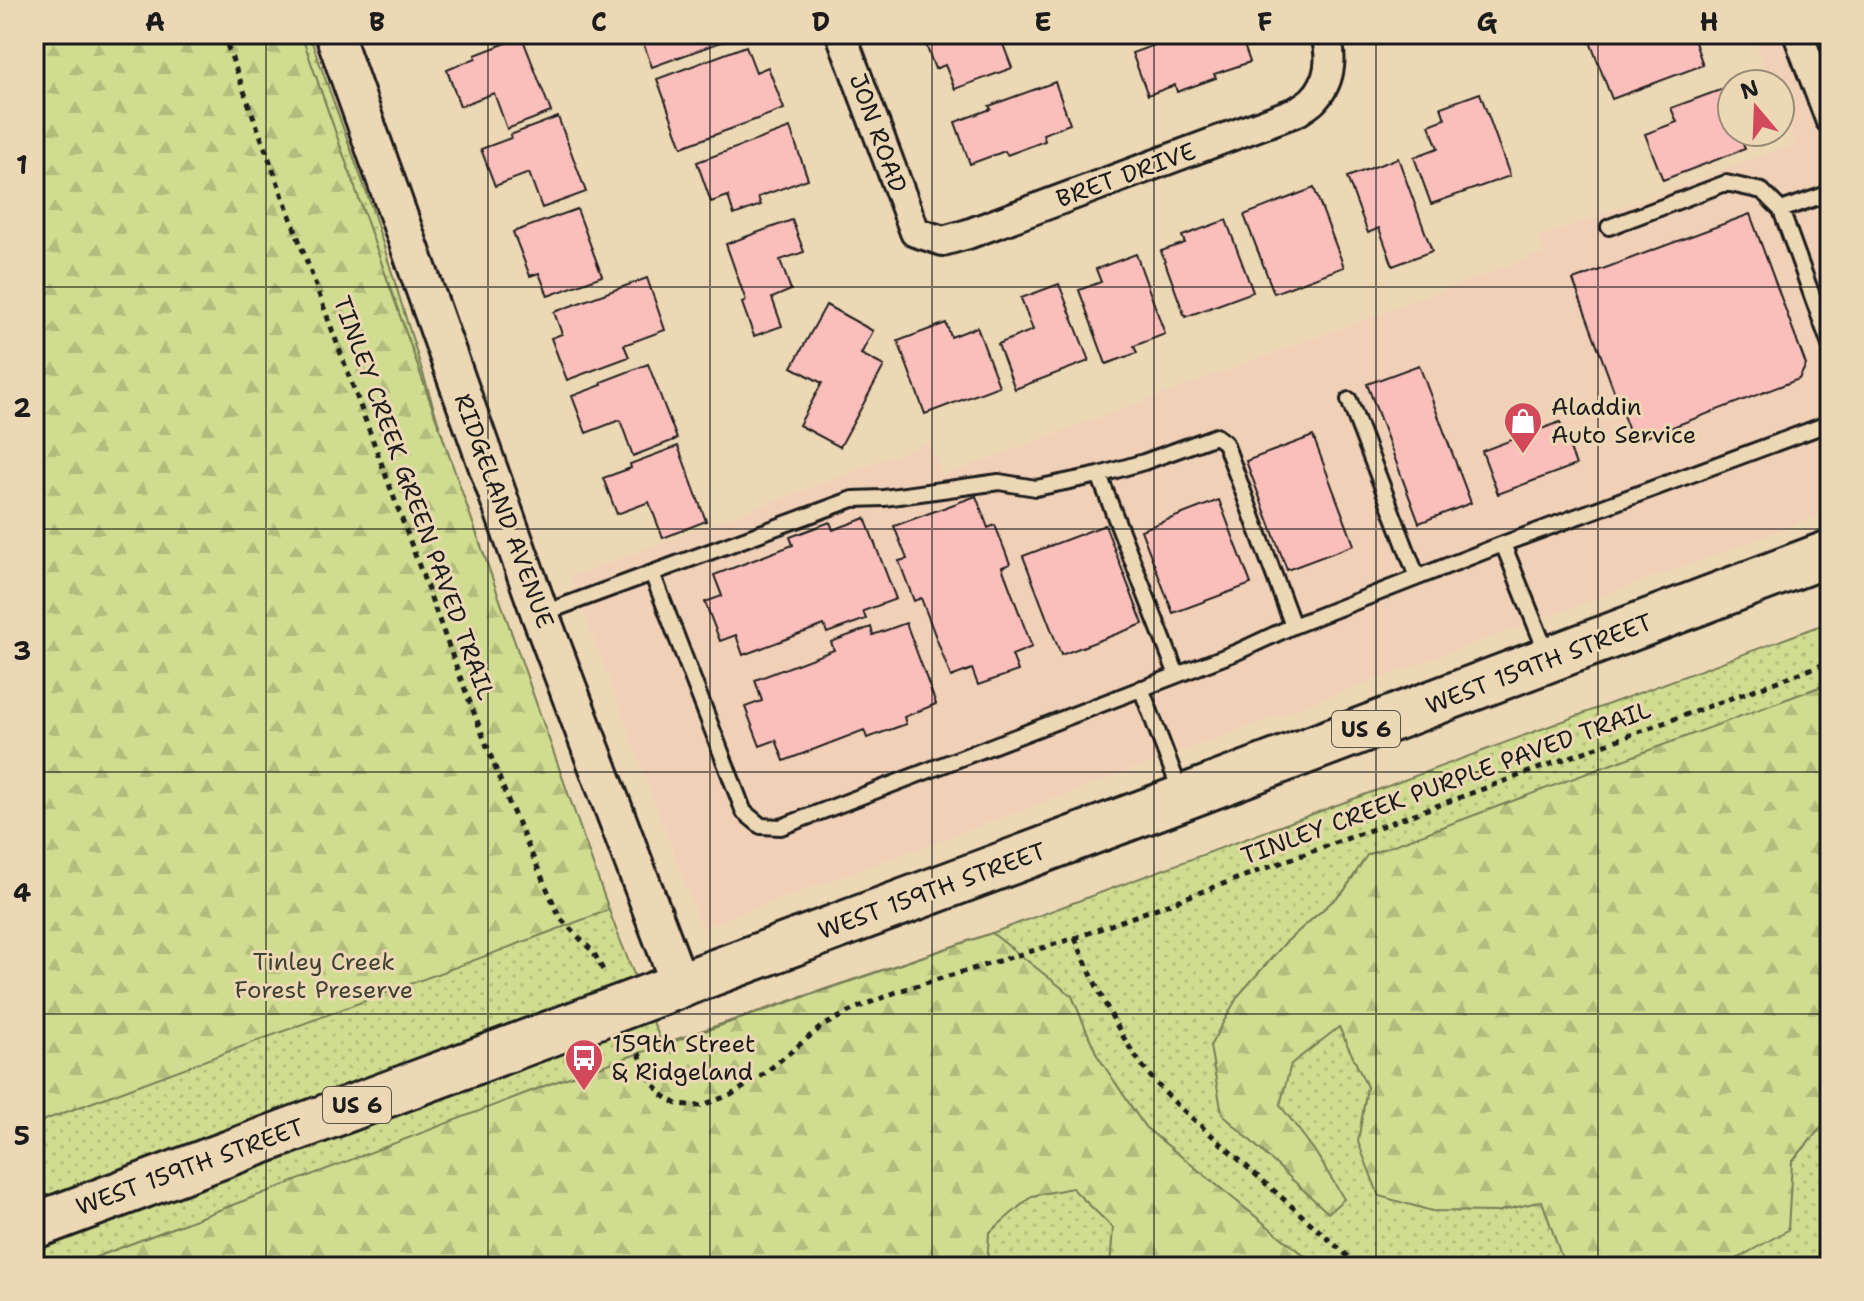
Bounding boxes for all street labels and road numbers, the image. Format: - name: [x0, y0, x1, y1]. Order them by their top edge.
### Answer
- street label: JON ROAD: [842, 69, 914, 197]
- street label: BRET DRIVE: [1052, 135, 1200, 215]
- street label: TINLEY CREEK GREEN PAVED TRAIL: [326, 291, 502, 705]
- street label: RIDGELAND AVENUE: [447, 389, 561, 633]
- street label: WEST 159TH STREET: [1421, 606, 1657, 722]
- street label: TINLEY CREEK PURPLE PAVED TRAIL: [1237, 694, 1655, 872]
- road number: US 6: [1332, 711, 1400, 747]
- street label: WEST 159TH STREET: [814, 835, 1051, 947]
- road number: US 6: [323, 1087, 391, 1123]
- street label: WEST 159TH STREET: [72, 1111, 309, 1223]

